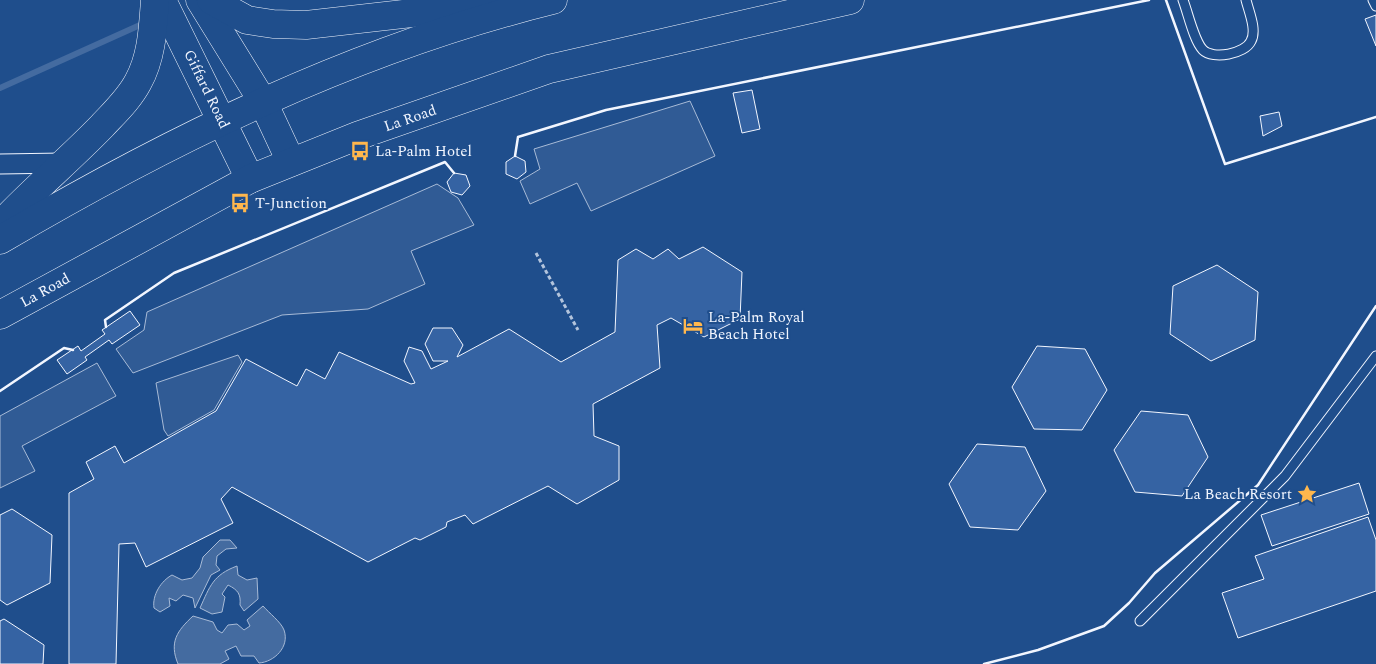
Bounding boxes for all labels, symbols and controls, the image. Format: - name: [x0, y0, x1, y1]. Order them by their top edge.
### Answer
- street label: Giffard Road: [177, 46, 236, 133]
- street label: La Road: [381, 99, 440, 138]
- bus stop icon: La-Palm Hotel: [349, 140, 371, 162]
- place label: La-Palm Hotel: [375, 140, 472, 163]
- bus stop icon: T-Junction: [229, 192, 251, 214]
- place label: T-Junction: [255, 192, 327, 215]
- street label: La Road: [16, 267, 75, 314]
- place label: La-Palm Royal Beach Hotel: [708, 306, 805, 346]
- hotel icon: La-Palm Royal Beach Hotel: [682, 315, 704, 337]
- place label: La Beach Resort: [1184, 483, 1292, 506]
- place icon: La Beach Resort: [1296, 483, 1318, 505]

